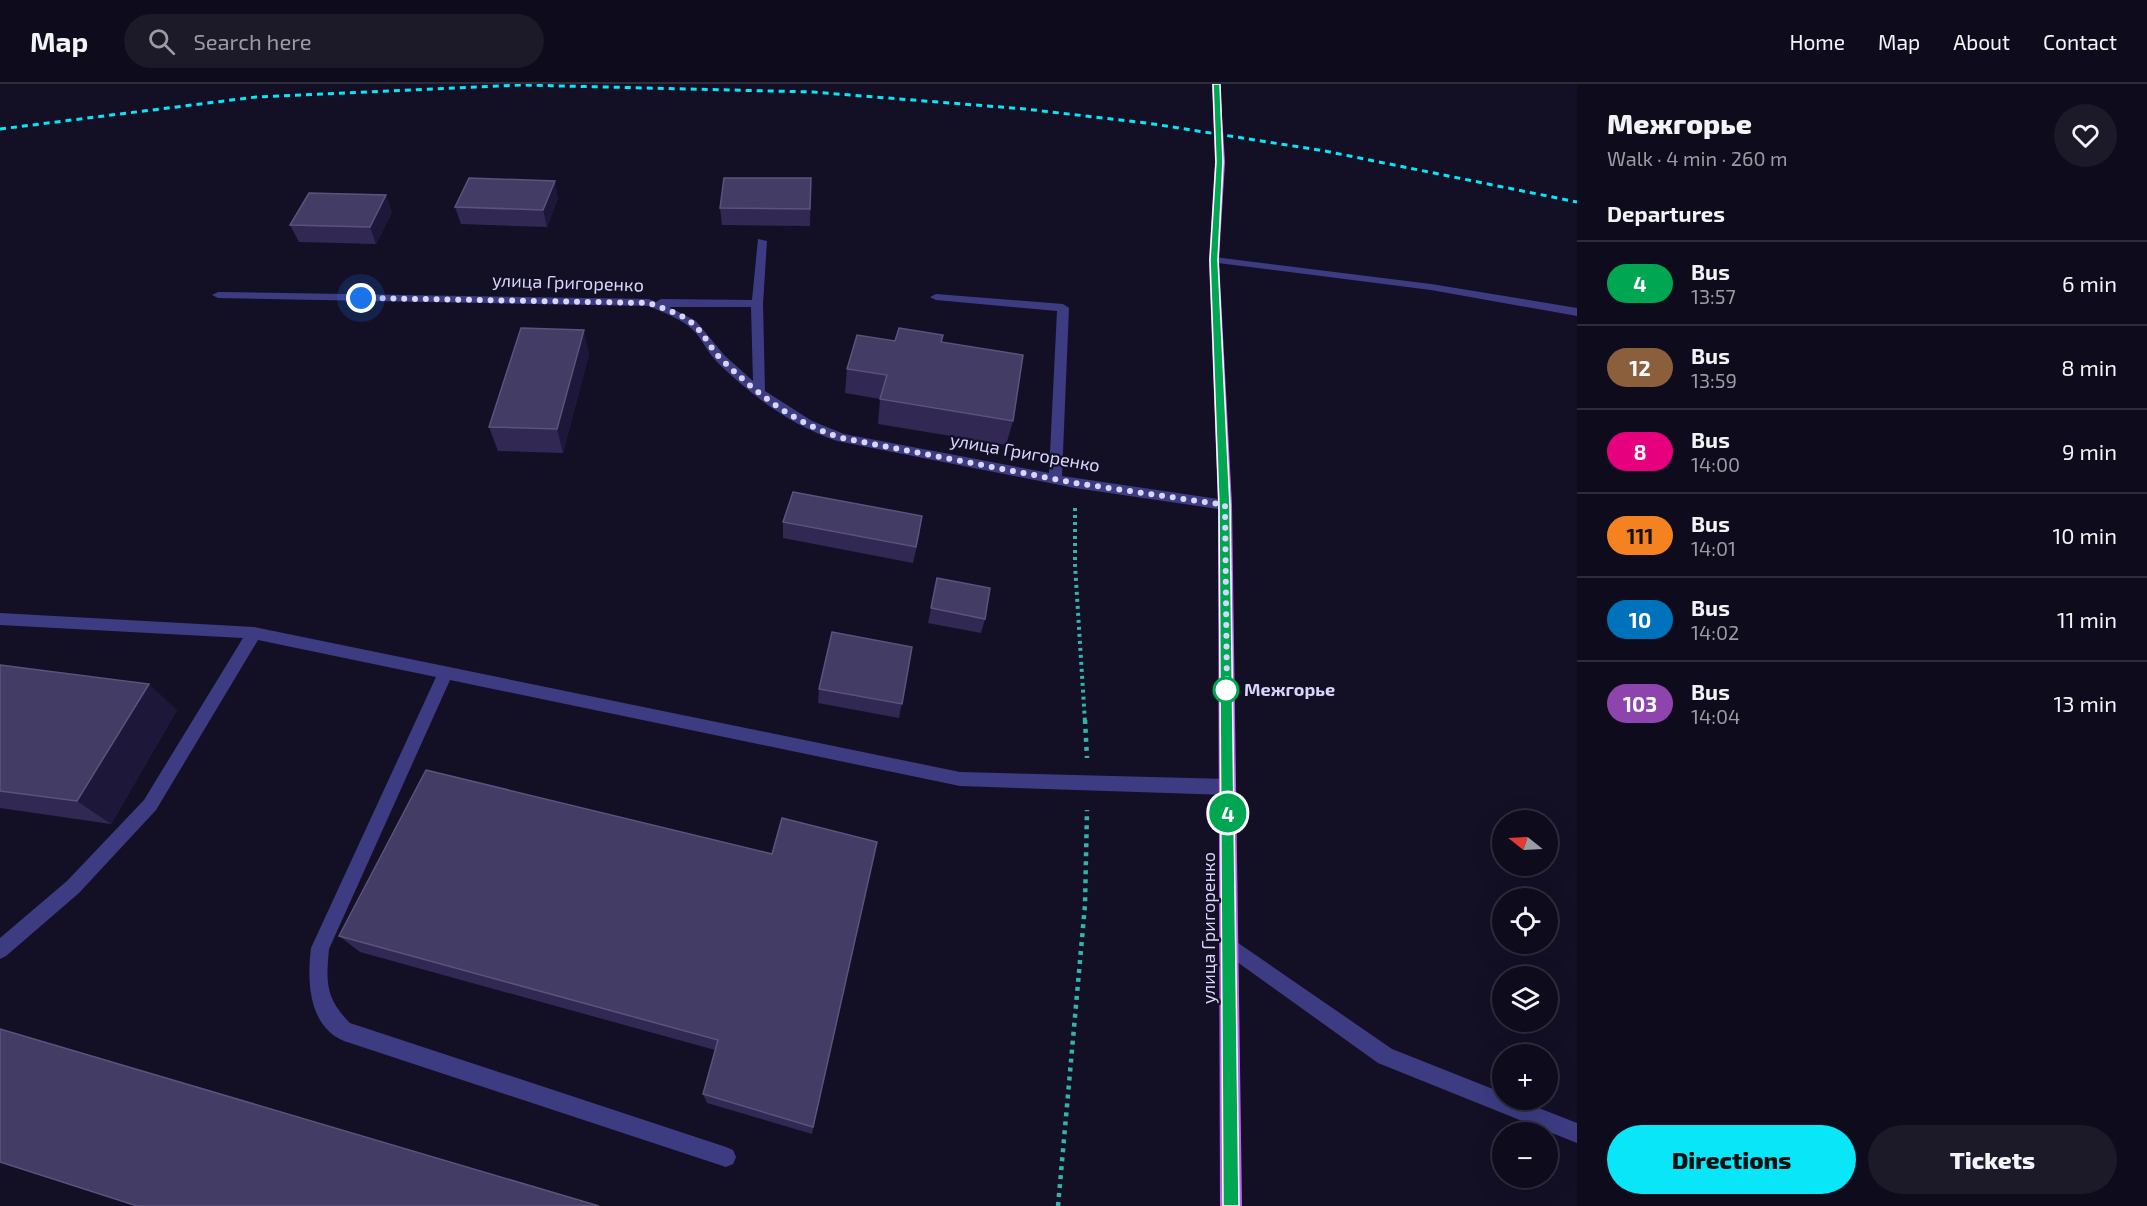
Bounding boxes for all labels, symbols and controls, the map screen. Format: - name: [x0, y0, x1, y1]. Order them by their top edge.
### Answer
- search box: [124, 14, 544, 68]
- text: Map: [30, 24, 88, 58]
- icon: search: [145, 25, 178, 58]
- text: Search here: [193, 28, 312, 54]
- text: Home: [1789, 29, 1845, 54]
- text: Map: [1878, 29, 1920, 54]
- text: About: [1953, 29, 2010, 54]
- text: Contact: [2043, 29, 2117, 54]
- button: heart: [2054, 104, 2117, 167]
- text: Межгорье: [1607, 106, 1752, 140]
- text: Walk · 4 min · 260 m: [1607, 146, 1787, 170]
- text: Departures: [1607, 200, 1725, 226]
- text: Bus: [1691, 258, 1730, 284]
- street label: улица Григоренко: [492, 268, 644, 296]
- text: 6 min: [2062, 270, 2117, 296]
- text: 4: [1633, 271, 1647, 296]
- your location: [346, 283, 376, 313]
- text: 13:57: [1691, 284, 1736, 308]
- text: Bus: [1691, 342, 1730, 368]
- text: 8 min: [2061, 354, 2117, 380]
- text: 12: [1629, 355, 1651, 380]
- text: 13:59: [1691, 368, 1737, 392]
- text: Bus: [1691, 426, 1730, 452]
- street label: улица Григоренко: [948, 428, 1102, 476]
- text: 9 min: [2062, 438, 2117, 464]
- text: 8: [1633, 439, 1647, 464]
- text: 14:00: [1691, 452, 1740, 476]
- text: Bus: [1691, 510, 1730, 536]
- text: 10 min: [2053, 522, 2117, 548]
- text: 111: [1626, 523, 1654, 548]
- text: 14:01: [1691, 536, 1736, 560]
- text: Bus: [1691, 594, 1730, 620]
- text: 11 min: [2057, 606, 2117, 632]
- text: 10: [1629, 607, 1651, 632]
- text: 14:02: [1691, 620, 1739, 644]
- marker: Межгорье: [1213, 677, 1239, 703]
- place label: Межгорье: [1244, 678, 1335, 700]
- text: Bus: [1691, 678, 1730, 704]
- text: 13 min: [2054, 690, 2117, 716]
- text: 103: [1623, 691, 1657, 716]
- text: 14:04: [1691, 704, 1740, 728]
- line badge: 4: [1208, 794, 1248, 832]
- text: 4: [1221, 801, 1235, 826]
- north arrow: [1492, 810, 1558, 876]
- map controls: [1492, 810, 1558, 1188]
- street label: улица Григоренко: [1197, 852, 1219, 1004]
- button: locate: [1492, 888, 1558, 954]
- button: layers: [1492, 966, 1558, 1032]
- button: +: [1492, 1044, 1558, 1110]
- button: −: [1492, 1122, 1558, 1188]
- button: Directions: [1607, 1125, 1856, 1194]
- button: Tickets: [1868, 1125, 2117, 1194]

